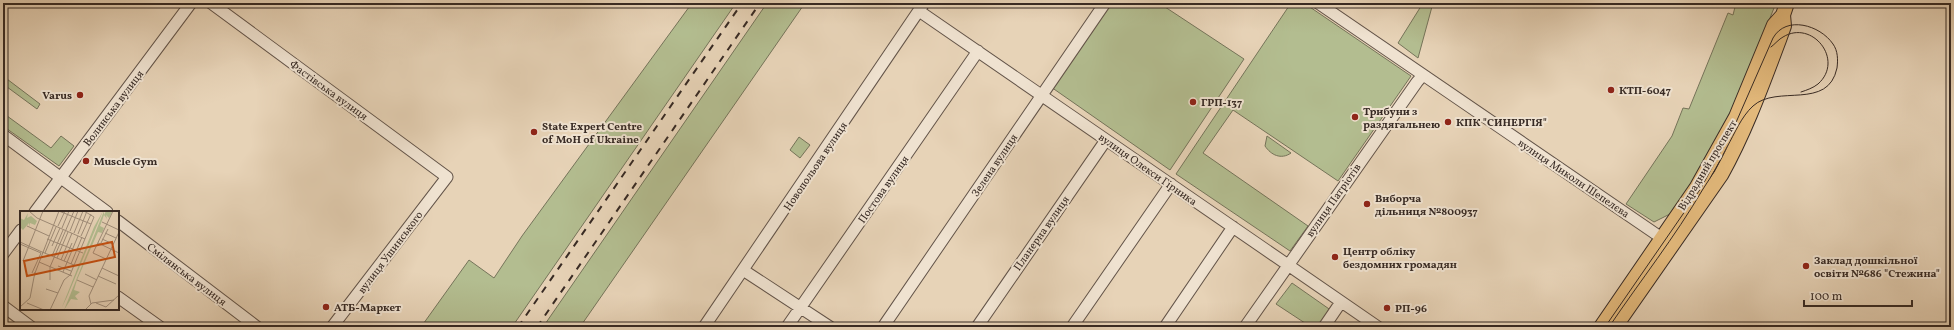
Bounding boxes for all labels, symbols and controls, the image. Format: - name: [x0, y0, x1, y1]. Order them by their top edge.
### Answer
- street label: Фастівська вулиця: [286, 58, 371, 125]
- street label: Волинська вулиця: [81, 67, 148, 150]
- place label: КТП-6047: [1619, 84, 1671, 99]
- marker: КТП-6047: [1606, 85, 1616, 95]
- place label: Varus: [42, 89, 72, 104]
- marker: Varus: [75, 90, 85, 100]
- place label: ГРП-137: [1201, 96, 1242, 111]
- marker: ГРП-137: [1188, 97, 1198, 107]
- place label: Трибуни з раздягальнею: [1363, 105, 1440, 133]
- marker: Трибуни з раздягальнею: [1350, 112, 1360, 122]
- place label: КПК "СИНЕРГІЯ": [1456, 116, 1547, 131]
- marker: КПК "СИНЕРГІЯ": [1443, 117, 1453, 127]
- street label: Відрадний проспект: [1675, 117, 1741, 214]
- street label: Новопольова вулиця: [781, 119, 852, 214]
- place label: State Expert Centre of MoH of Ukraine: [542, 120, 642, 148]
- marker: State Expert Centre of MoH of Ukraine: [529, 127, 539, 137]
- street label: Зелена вулиця: [969, 131, 1022, 200]
- street label: вулиця Олекси Гірника: [1095, 131, 1200, 210]
- street label: вулиця Миколи Шепелєва: [1514, 136, 1632, 223]
- street label: Постова вулиця: [855, 153, 913, 227]
- place label: Muscle Gym: [94, 155, 158, 170]
- marker: Muscle Gym: [81, 156, 91, 166]
- street label: вулиця Патріотів: [1303, 161, 1365, 241]
- place label: Виборча дільниця №800937: [1375, 192, 1478, 220]
- street label: Планерна вулиця: [1011, 193, 1074, 274]
- marker: Виборча дільниця №800937: [1362, 199, 1372, 209]
- street label: вулиця Ушинського: [355, 209, 427, 297]
- inset map: [20, 211, 119, 310]
- street label: Смілянська вулиця: [143, 240, 229, 310]
- place label: Центр обліку бездомних громадян: [1343, 245, 1457, 273]
- marker: Центр обліку бездомних громадян: [1330, 252, 1340, 262]
- place label: Заклад дошкільної освіти №686 "Стежина": [1814, 254, 1940, 282]
- marker: Заклад дошкільної освіти №686 "Стежина": [1801, 261, 1811, 271]
- scale bar: [1804, 282, 1912, 308]
- text: 100 m: [1810, 289, 1843, 305]
- place label: АТБ-Маркет: [334, 301, 401, 316]
- marker: АТБ-Маркет: [321, 302, 331, 312]
- place label: РП-96: [1395, 302, 1427, 317]
- marker: РП-96: [1382, 303, 1392, 313]

